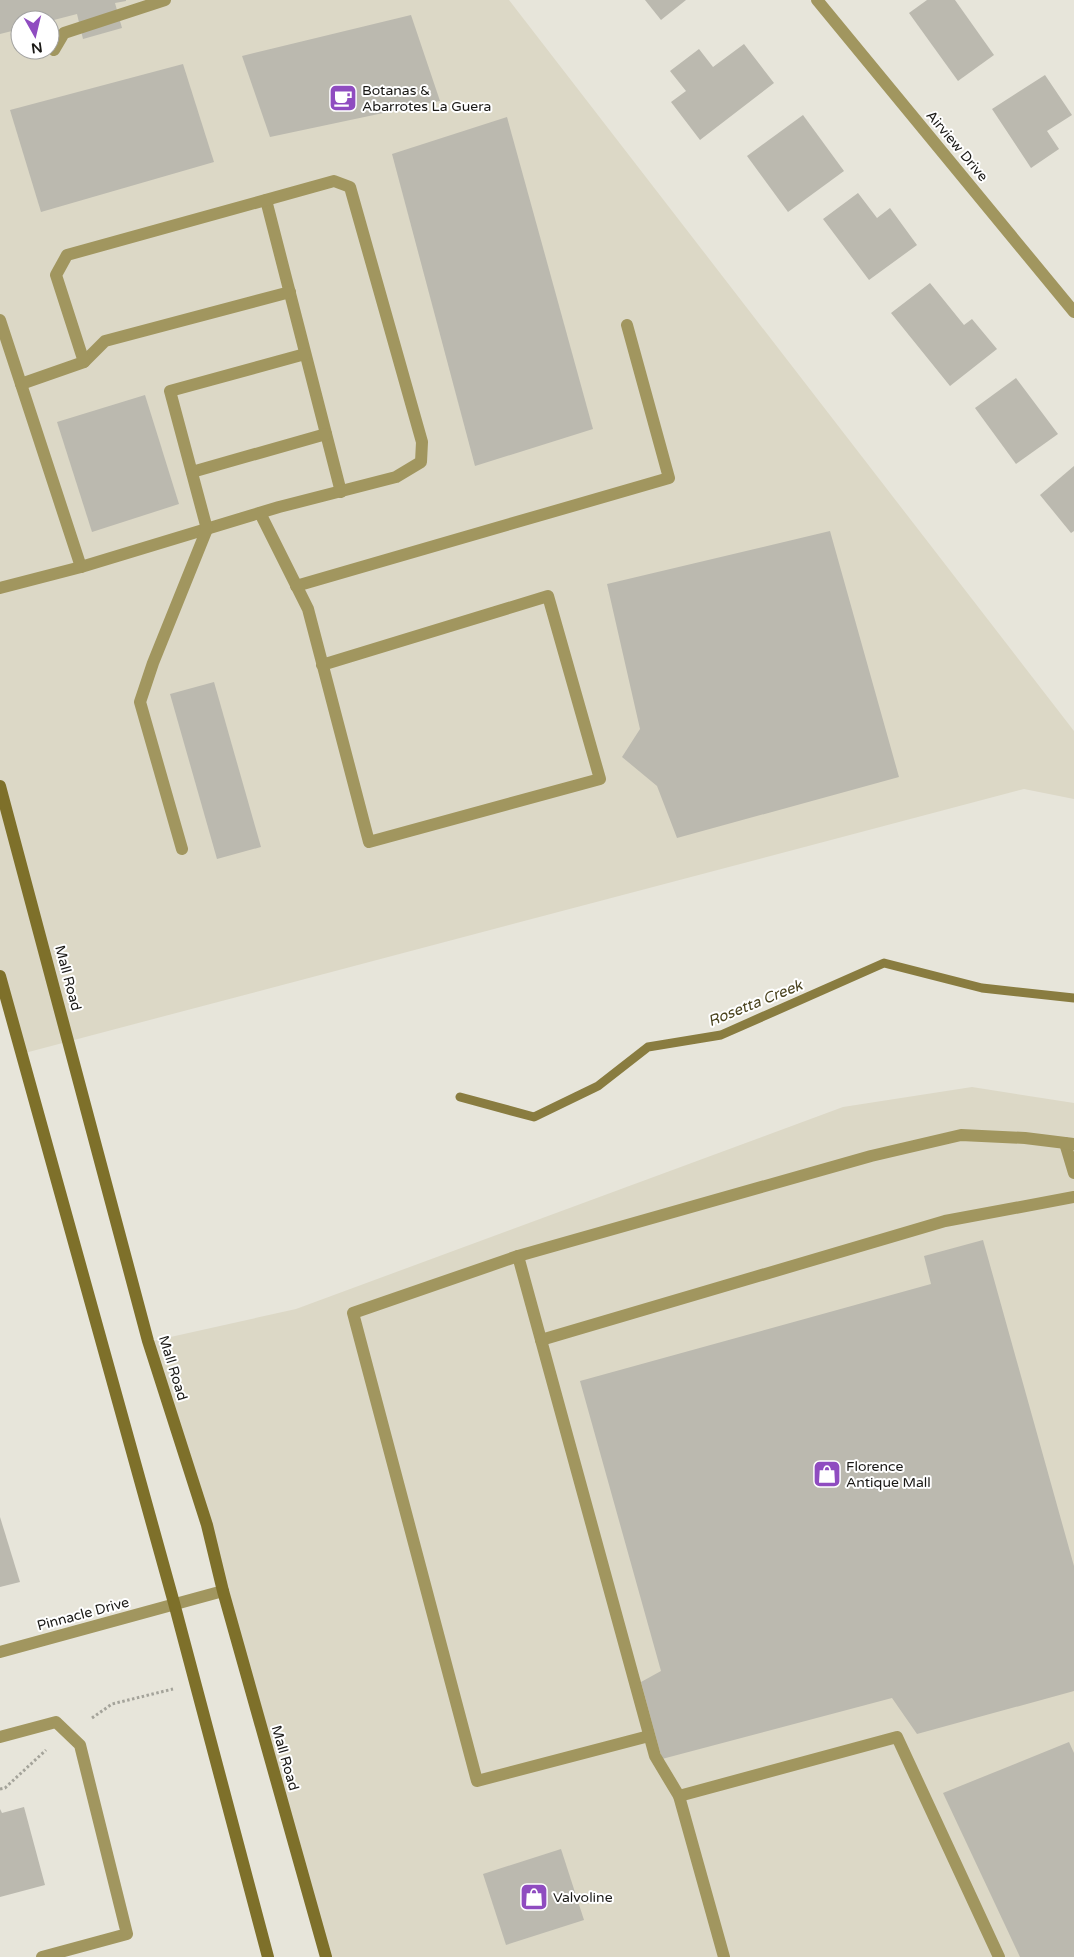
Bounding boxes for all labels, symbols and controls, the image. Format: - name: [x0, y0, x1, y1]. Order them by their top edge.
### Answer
- north arrow: [10, 10, 60, 60]
- text: N: [30, 38, 43, 57]
- place label: Botanas & Abarrotes La Guera: [362, 82, 491, 115]
- cafe icon: Botanas & Abarrotes La Guera: [328, 83, 358, 113]
- street label: Airview Drive: [922, 107, 992, 185]
- street label: Mall Road: [51, 943, 85, 1013]
- water label: Rosetta Creek: [705, 975, 807, 1030]
- street label: Mall Road: [155, 1333, 191, 1403]
- place label: Florence Antique Mall: [846, 1458, 931, 1491]
- shop icon: Florence Antique Mall: [812, 1459, 842, 1489]
- street label: Pinnacle Drive: [35, 1594, 131, 1634]
- street label: Mall Road: [268, 1723, 302, 1793]
- shop icon: Valvoline: [519, 1882, 549, 1912]
- place label: Valvoline: [553, 1889, 613, 1906]

